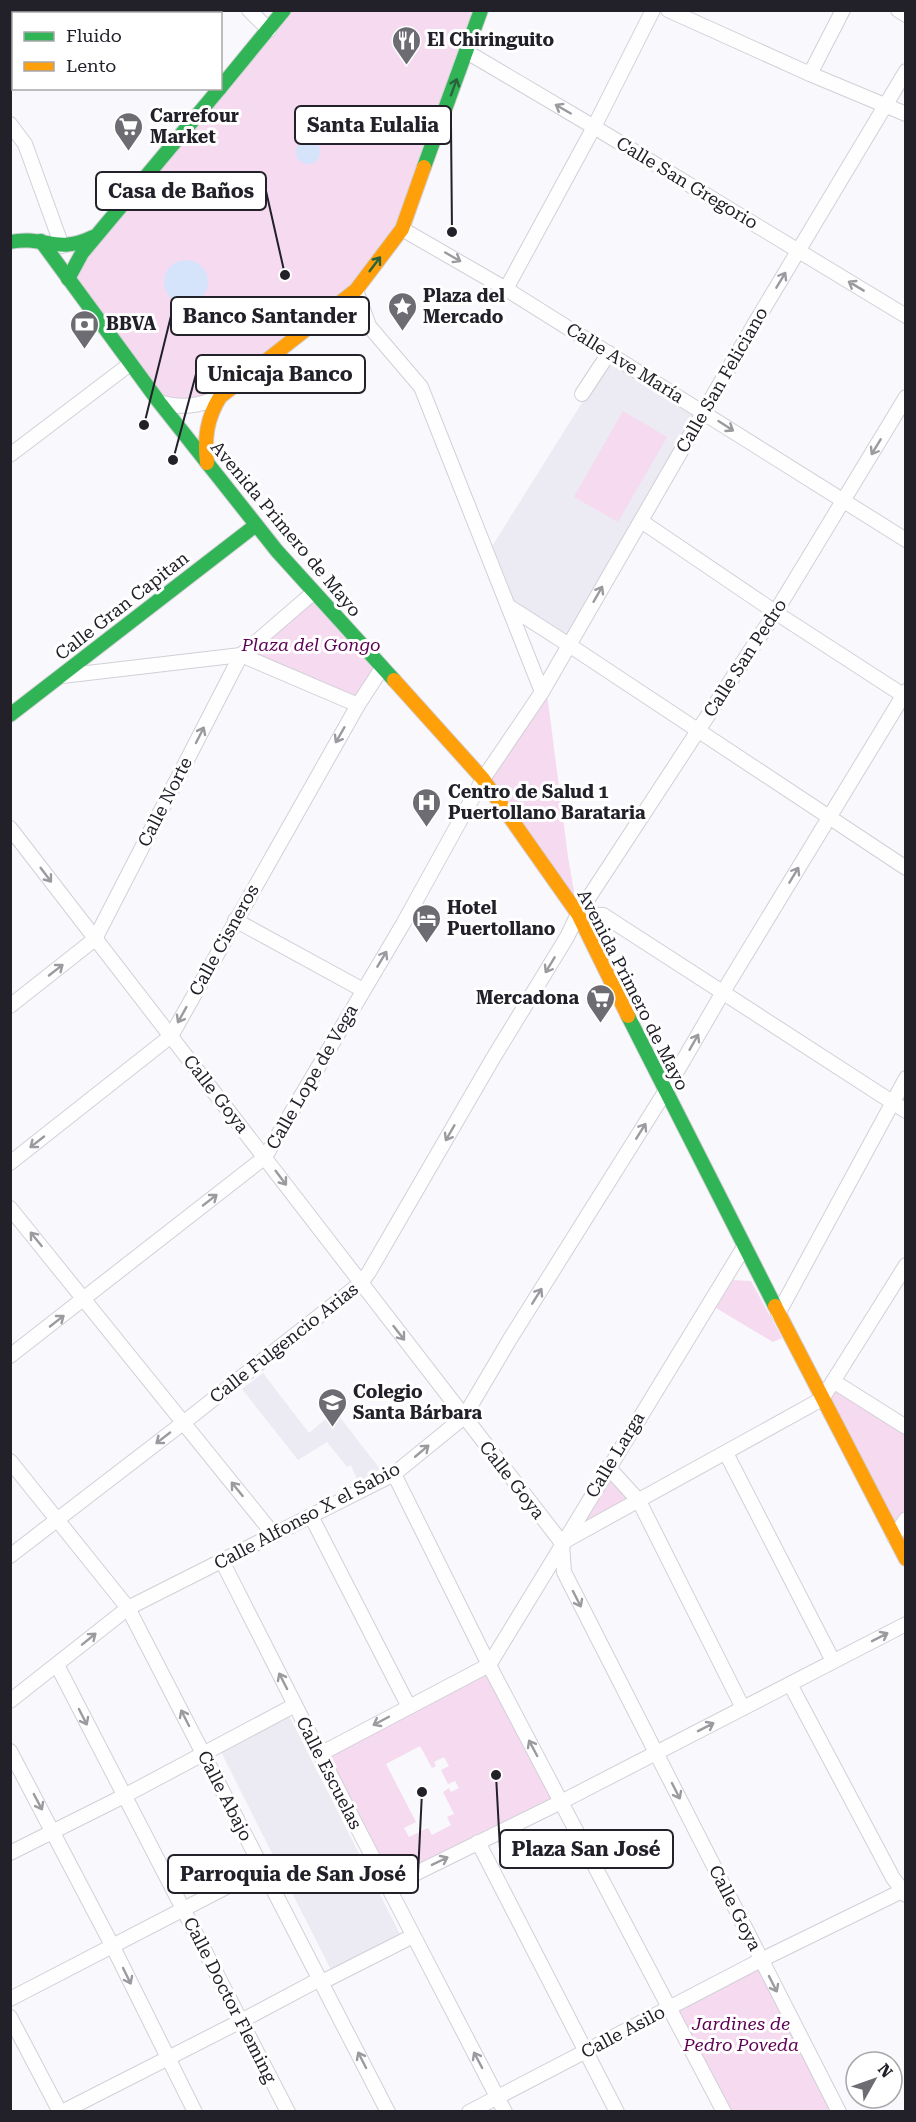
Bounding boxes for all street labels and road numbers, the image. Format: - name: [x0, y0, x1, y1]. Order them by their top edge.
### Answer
- street label: Calle San Gregorio: [613, 132, 762, 233]
- street label: Calle San Feliciano: [671, 303, 772, 456]
- street label: Calle Ave María: [563, 318, 688, 407]
- street label: Avenida Primero de Mayo: [207, 437, 366, 621]
- street label: Calle Gran Capitan: [51, 547, 193, 664]
- street label: Calle San Pedro: [699, 595, 791, 721]
- street label: Calle Norte: [133, 753, 196, 850]
- street label: Calle Cisneros: [184, 880, 263, 999]
- street label: Avenida Primero de Mayo: [574, 886, 693, 1094]
- street label: Calle Lope de Vega: [262, 1000, 362, 1153]
- street label: Calle Goya: [179, 1050, 254, 1137]
- street label: Calle Fulgencio Arias: [205, 1278, 362, 1407]
- street label: Calle Larga: [581, 1408, 648, 1501]
- street label: Calle Goya: [475, 1436, 550, 1523]
- street label: Calle Alfonso X el Sabio: [210, 1458, 403, 1574]
- street label: Calle Escuelas: [292, 1713, 367, 1832]
- street label: Calle Abajo: [194, 1747, 257, 1845]
- street label: Calle Goya: [705, 1861, 766, 1954]
- street label: Calle Doctor Fleming: [180, 1913, 282, 2087]
- street label: Calle Asilo: [577, 2001, 668, 2062]

